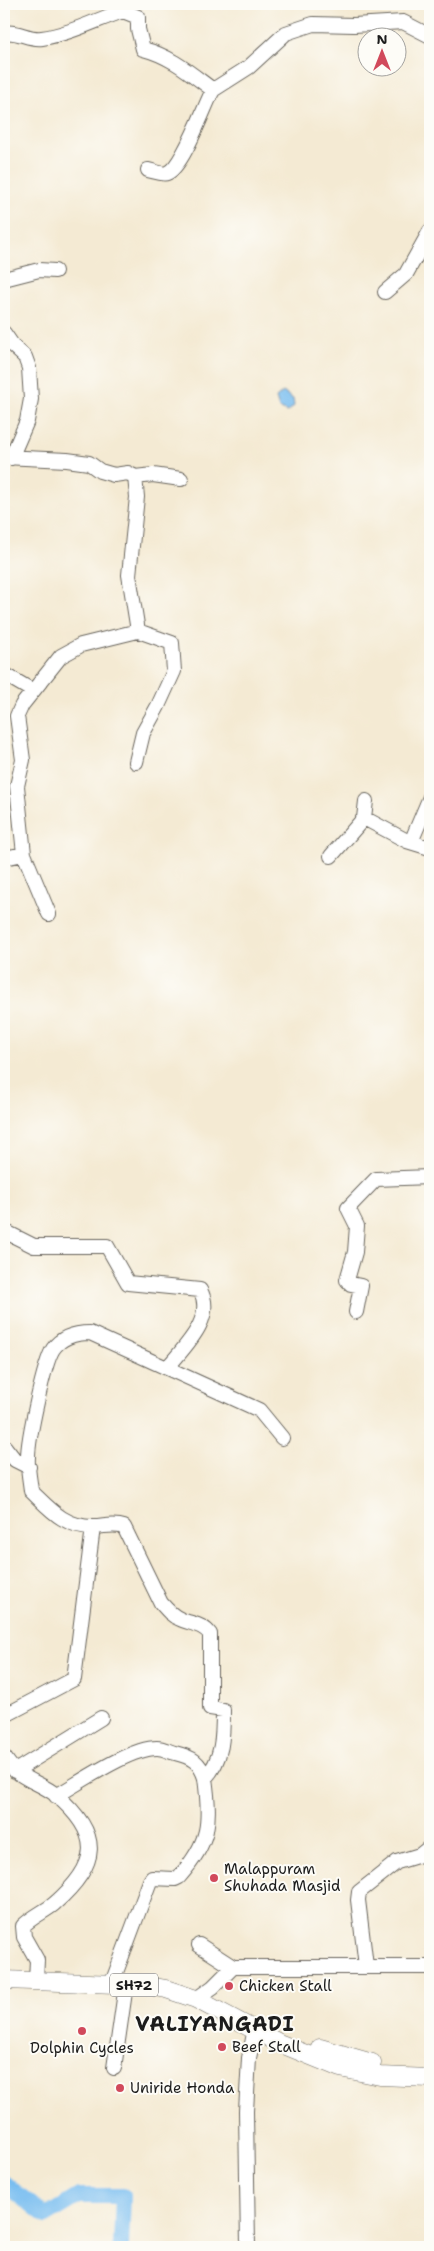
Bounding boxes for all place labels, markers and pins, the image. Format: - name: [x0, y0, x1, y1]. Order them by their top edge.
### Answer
- place label: Malappuram Shuhada Masjid: [224, 1859, 341, 1896]
- marker: Malappuram Shuhada Masjid: [208, 1872, 220, 1884]
- place label: Chicken Stall: [239, 1976, 332, 1996]
- marker: Chicken Stall: [223, 1980, 235, 1992]
- marker: Dolphin Cycles: [76, 2025, 88, 2037]
- place label: Beef Stall: [232, 2037, 301, 2057]
- place label: Dolphin Cycles: [30, 2038, 134, 2058]
- marker: Beef Stall: [216, 2041, 228, 2053]
- place label: Uniride Honda: [130, 2078, 235, 2098]
- marker: Uniride Honda: [114, 2082, 126, 2094]

